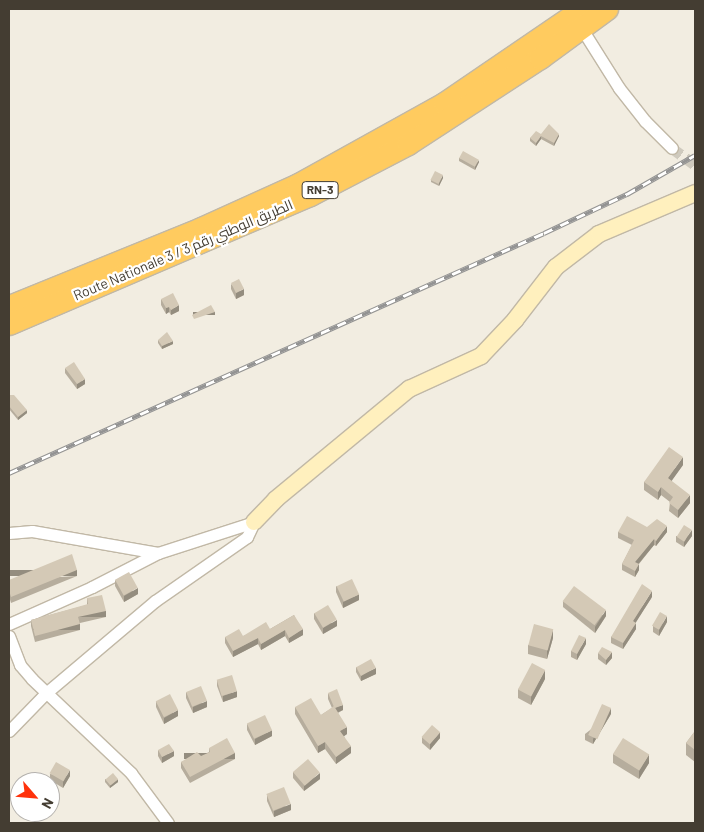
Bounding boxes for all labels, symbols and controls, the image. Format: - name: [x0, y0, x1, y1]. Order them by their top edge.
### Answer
- road number: RN-3: [301, 180, 339, 200]
- street label: Route Nationale 3 / الطريق الوطني رقم 3: [71, 196, 295, 304]
- north arrow: [10, 772, 60, 822]
- text: N: [38, 796, 58, 812]

